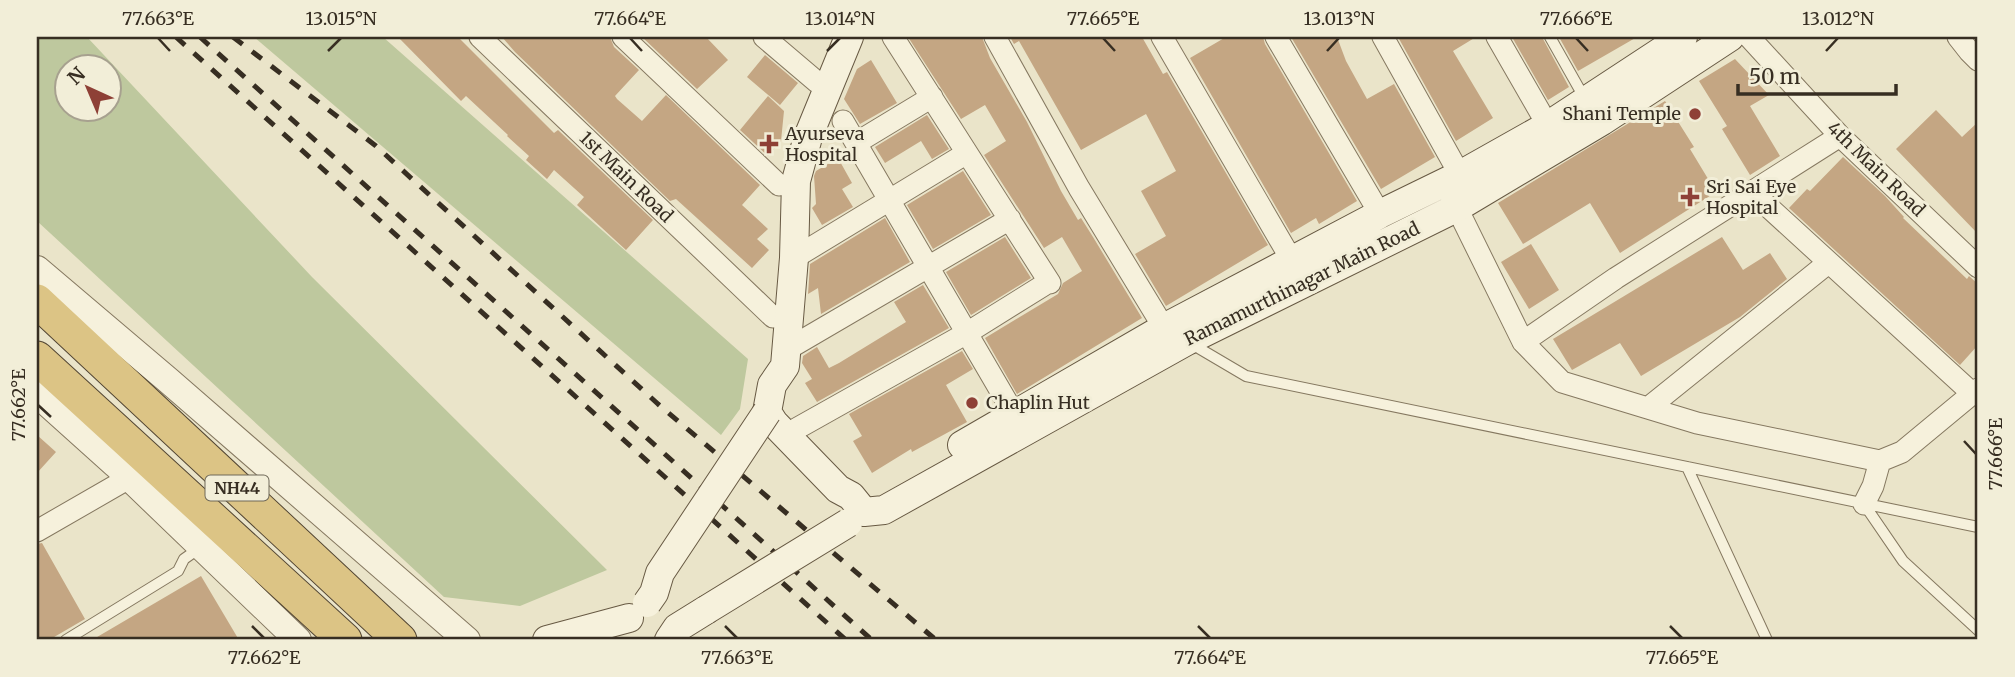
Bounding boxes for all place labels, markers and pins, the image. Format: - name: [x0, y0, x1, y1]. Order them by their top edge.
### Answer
- place label: Shani Temple: [1562, 102, 1681, 125]
- marker: Shani Temple: [1687, 106, 1703, 122]
- place label: Ayurseva Hospital: [784, 122, 865, 166]
- marker: Ayurseva Hospital: [759, 134, 779, 154]
- place label: Sri Sai Eye Hospital: [1706, 175, 1796, 219]
- marker: Sri Sai Eye Hospital: [1680, 187, 1700, 207]
- place label: Chaplin Hut: [986, 391, 1090, 414]
- marker: Chaplin Hut: [964, 395, 980, 411]

